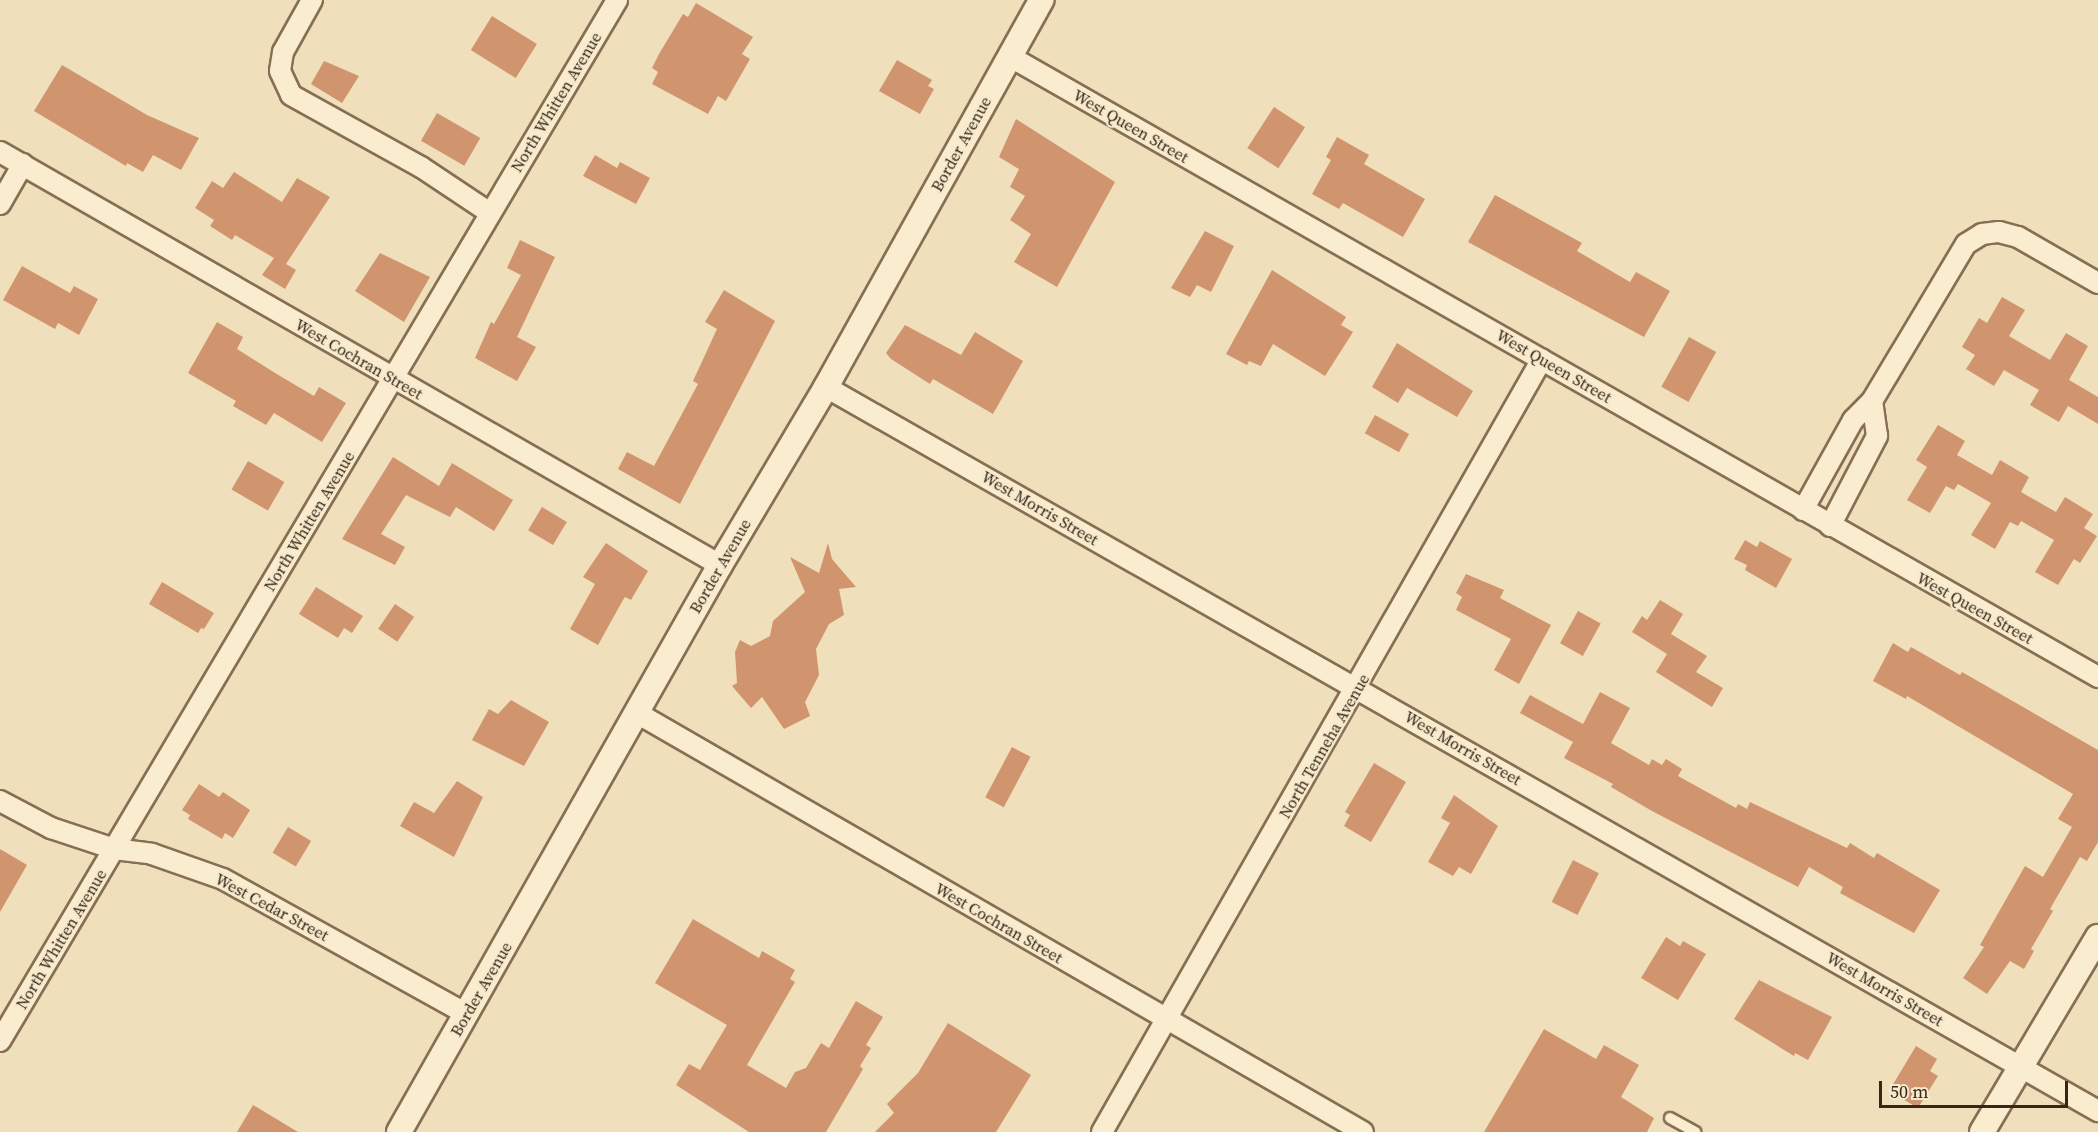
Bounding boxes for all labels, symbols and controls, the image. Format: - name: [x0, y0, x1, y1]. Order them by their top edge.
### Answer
- street label: North Whitten Avenue: [506, 28, 606, 176]
- street label: West Queen Street: [1070, 85, 1192, 167]
- street label: Border Avenue: [927, 93, 995, 195]
- street label: West Cochran Street: [292, 315, 426, 403]
- street label: West Queen Street: [1493, 325, 1615, 407]
- street label: North Whitten Avenue: [259, 447, 359, 595]
- street label: West Morris Street: [978, 467, 1102, 549]
- street label: Border Avenue: [685, 515, 755, 617]
- street label: West Queen Street: [1914, 568, 2036, 648]
- street label: North Tenneha Avenue: [1275, 670, 1373, 822]
- street label: West Morris Street: [1401, 707, 1525, 789]
- street label: North Whitten Avenue: [11, 865, 111, 1013]
- street label: West Cedar Street: [212, 869, 332, 945]
- street label: West Cochran Street: [932, 879, 1066, 967]
- street label: Border Avenue: [446, 938, 516, 1040]
- street label: West Morris Street: [1823, 948, 1947, 1030]
- scale bar: [1882, 1069, 2071, 1107]
- text: 50 m: [1890, 1079, 1928, 1104]

